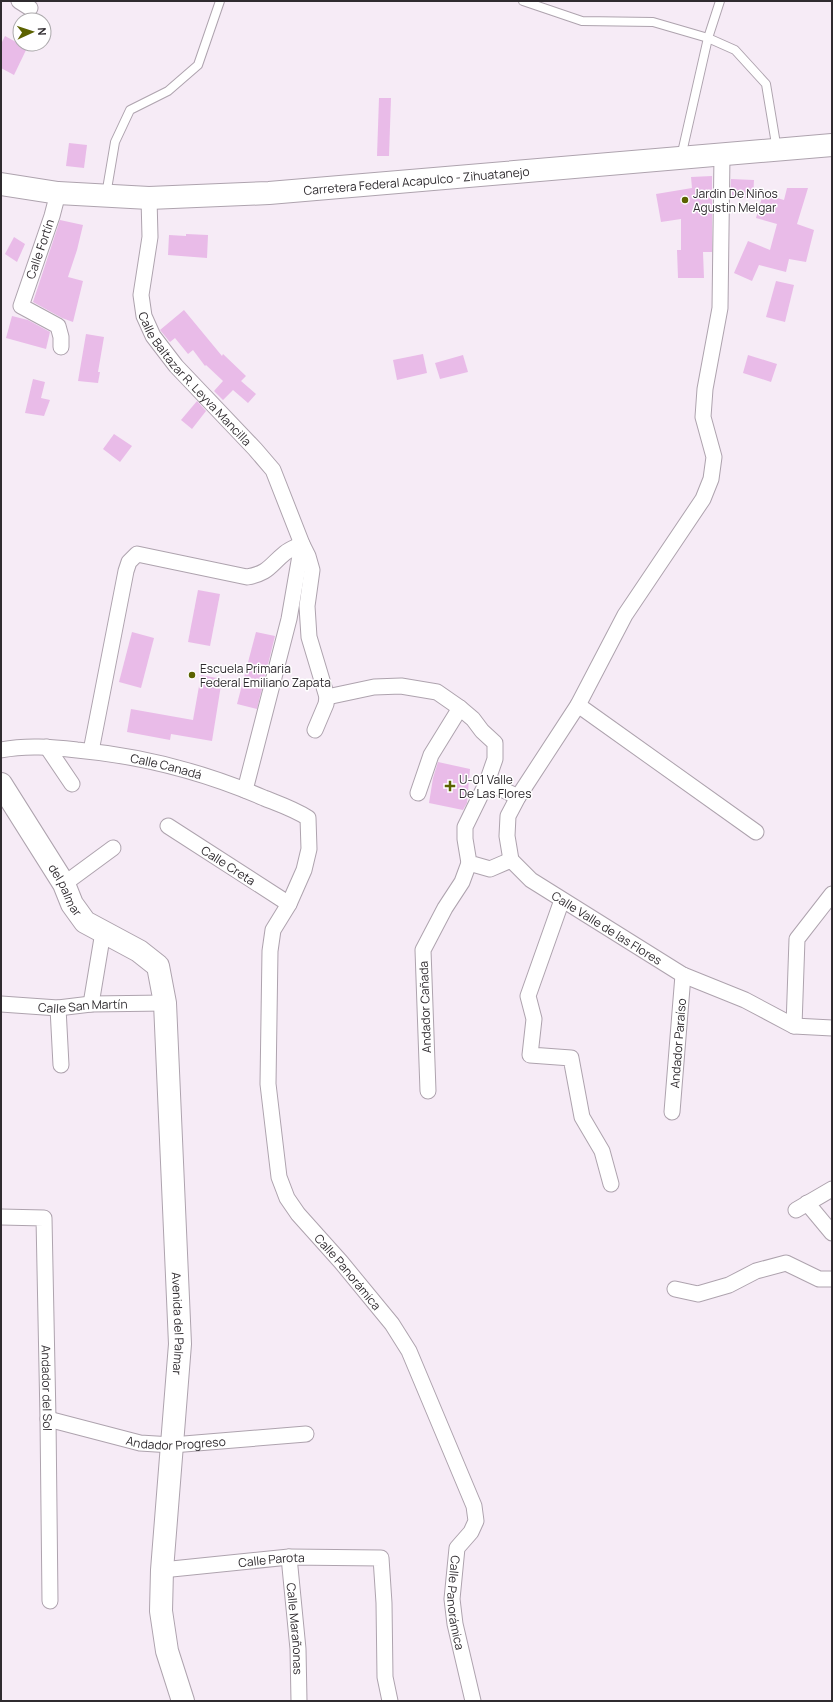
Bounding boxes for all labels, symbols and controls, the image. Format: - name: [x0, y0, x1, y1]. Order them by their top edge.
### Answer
- north arrow: [12, 12, 52, 52]
- text: N: [35, 27, 50, 36]
- street label: Carretera Federal Acapulco - Zihuatanejo: [303, 162, 530, 199]
- place label: Jardin De Niños Agustin Melgar: [693, 185, 778, 216]
- marker: Jardin De Niños Agustin Melgar: [680, 195, 690, 205]
- street label: Calle Fortín: [22, 217, 58, 281]
- street label: Calle Baltazar R. Leyva Mancilla: [134, 309, 256, 449]
- place label: Escuela Primaria Federal Emiliano Zapata: [200, 660, 331, 691]
- marker: Escuela Primaria Federal Emiliano Zapata: [187, 670, 197, 680]
- street label: Calle Canadá: [129, 749, 204, 783]
- place label: U-01 Valle De Las Flores: [459, 771, 531, 802]
- marker: U-01 Valle De Las Flores: [444, 780, 456, 792]
- street label: Calle Creta: [198, 841, 259, 889]
- street label: del palmar: [45, 860, 87, 920]
- street label: Calle Valle de las Flores: [549, 887, 665, 968]
- street label: Andador Cañada: [415, 961, 435, 1053]
- street label: Calle San Martín: [37, 995, 128, 1017]
- street label: Andador Paraíso: [665, 998, 690, 1089]
- street label: Calle Panorámica: [311, 1230, 385, 1313]
- street label: Avenida del Palmar: [168, 1272, 189, 1376]
- street label: Andador del Sol: [38, 1345, 57, 1431]
- street label: Andador Progreso: [124, 1431, 226, 1454]
- street label: Calle Parota: [237, 1548, 305, 1571]
- street label: Calle Panorámica: [444, 1555, 469, 1652]
- street label: Calle Marañonas: [283, 1582, 307, 1675]

